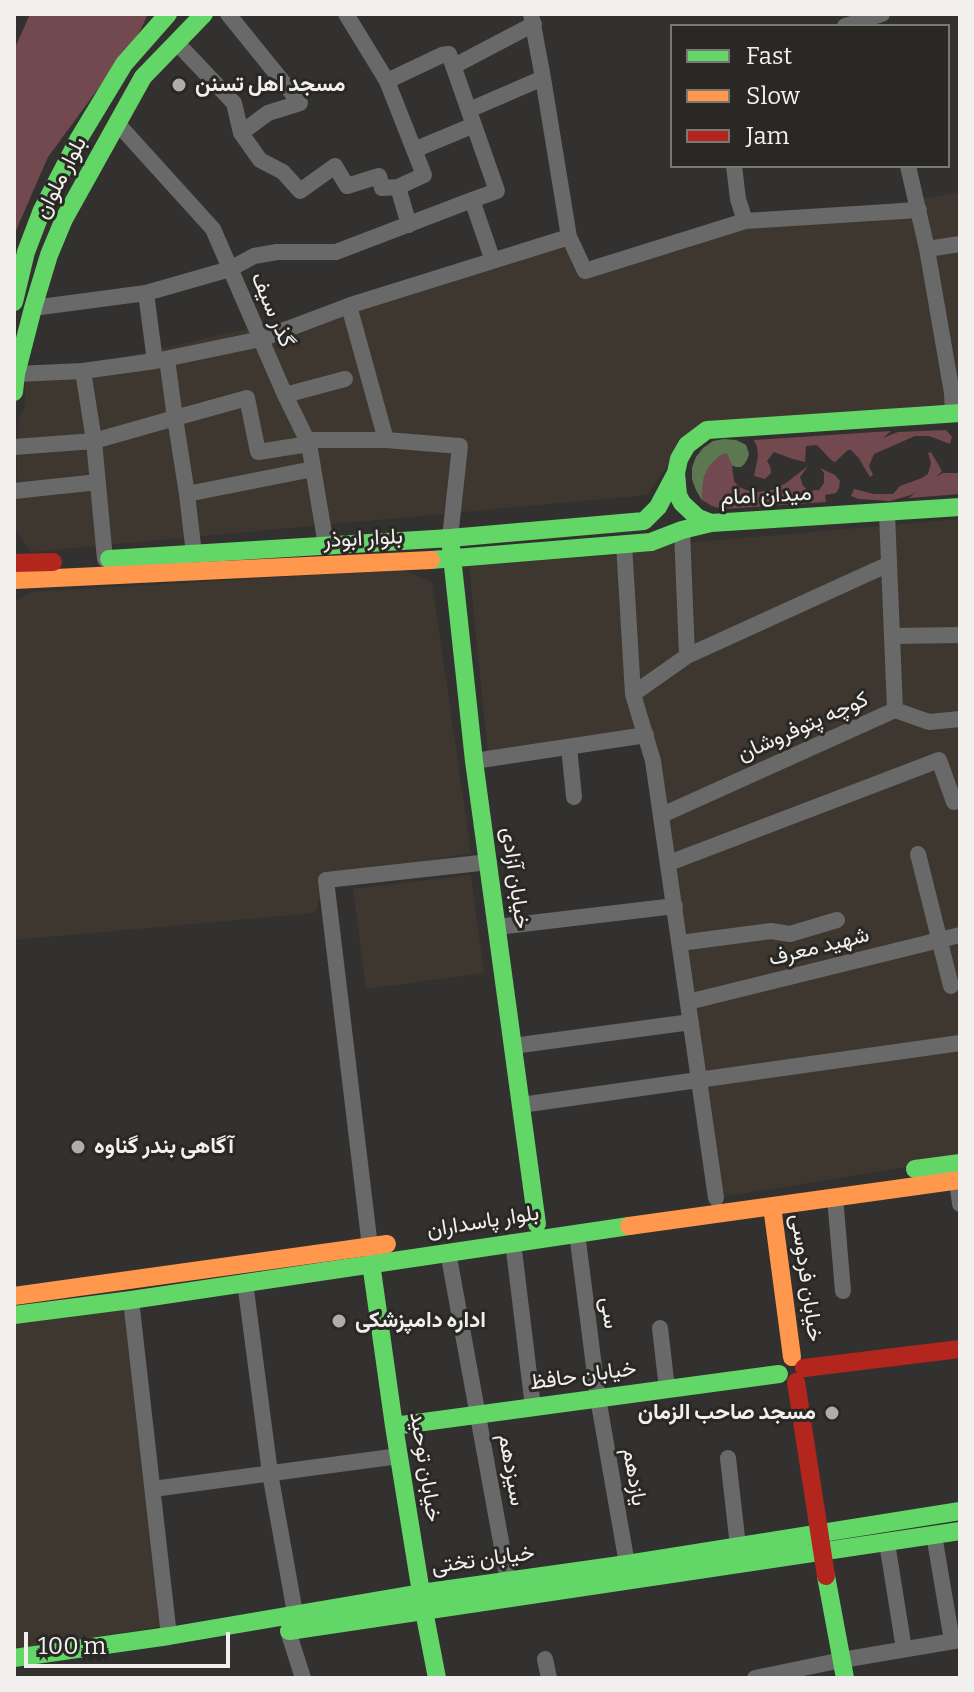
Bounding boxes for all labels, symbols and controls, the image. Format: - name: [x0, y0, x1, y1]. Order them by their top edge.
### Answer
- legend: [670, 24, 950, 168]
- text: Fast: [746, 42, 792, 70]
- place label: مسجد اهل تسنن: [195, 72, 346, 98]
- marker: مسجد اهل تسنن: [170, 76, 188, 94]
- text: Slow: [746, 82, 800, 110]
- text: Jam: [746, 122, 789, 150]
- street label: بلوار ملوان: [29, 132, 93, 224]
- street label: گذر سیف: [244, 268, 300, 352]
- street label: میدان امام: [720, 480, 812, 512]
- street label: بلوار ابوذر: [322, 524, 404, 554]
- street label: کوچه پتوفروشان: [733, 686, 873, 768]
- street label: خیابان آزادی: [495, 826, 535, 930]
- street label: شهید معرف: [766, 922, 872, 972]
- place label: آگاهی بندر گناوه: [94, 1134, 234, 1160]
- marker: آگاهی بندر گناوه: [69, 1138, 87, 1156]
- street label: بلوار پاسداران: [425, 1200, 541, 1244]
- street label: خیابان فردوسی: [784, 1212, 828, 1344]
- street label: سی: [594, 1296, 624, 1330]
- place label: اداره دامپزشکی: [355, 1308, 486, 1334]
- marker: اداره دامپزشکی: [330, 1312, 348, 1330]
- street label: خیابان حافظ: [528, 1355, 638, 1397]
- place label: مسجد صاحب الزمان: [638, 1400, 816, 1426]
- marker: مسجد صاحب الزمان: [823, 1404, 841, 1422]
- street label: خیابان توحید: [403, 1410, 447, 1524]
- street label: سیزدهم: [492, 1432, 530, 1508]
- street label: یازدهم: [616, 1446, 652, 1508]
- street label: خیابان تختی: [430, 1540, 536, 1580]
- scale bar: [28, 1616, 234, 1666]
- text: 100 m: [38, 1632, 106, 1660]

